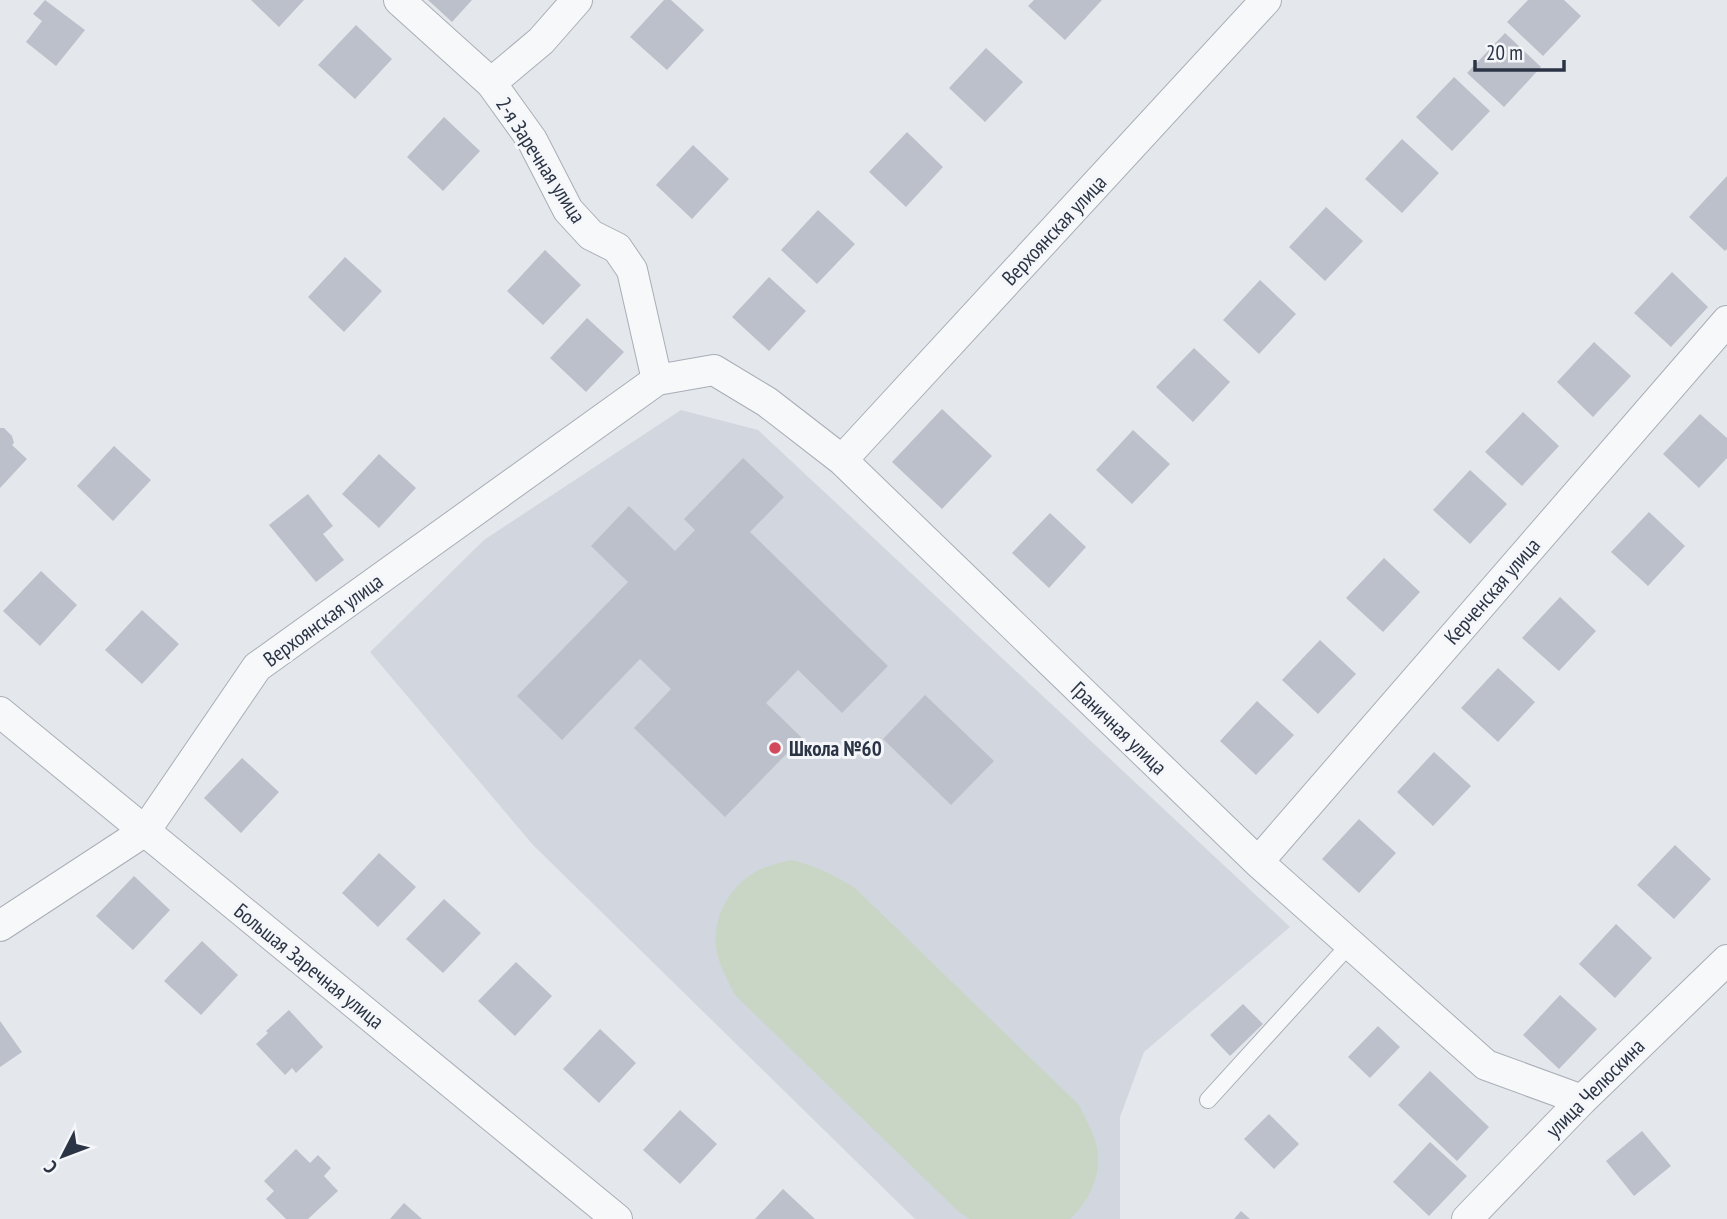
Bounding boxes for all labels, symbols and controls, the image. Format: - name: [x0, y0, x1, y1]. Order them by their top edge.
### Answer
- scale bar: [1475, 28, 1564, 72]
- text: 20 m: [1486, 39, 1523, 66]
- street label: 2-я Заречная улица: [490, 92, 592, 228]
- street label: Верхоянская улица: [996, 169, 1112, 291]
- street label: Керченская улица: [1438, 532, 1546, 650]
- street label: Верхоянская улица: [258, 567, 388, 673]
- street label: Граничная улица: [1065, 676, 1173, 780]
- place label: Школа №60: [789, 735, 882, 762]
- marker: Школа №60: [767, 740, 783, 756]
- street label: Большая Заречная улица: [229, 897, 389, 1035]
- street label: улица Челюскина: [1540, 1033, 1650, 1143]
- north arrow: [28, 1121, 98, 1191]
- text: С: [38, 1156, 62, 1179]

